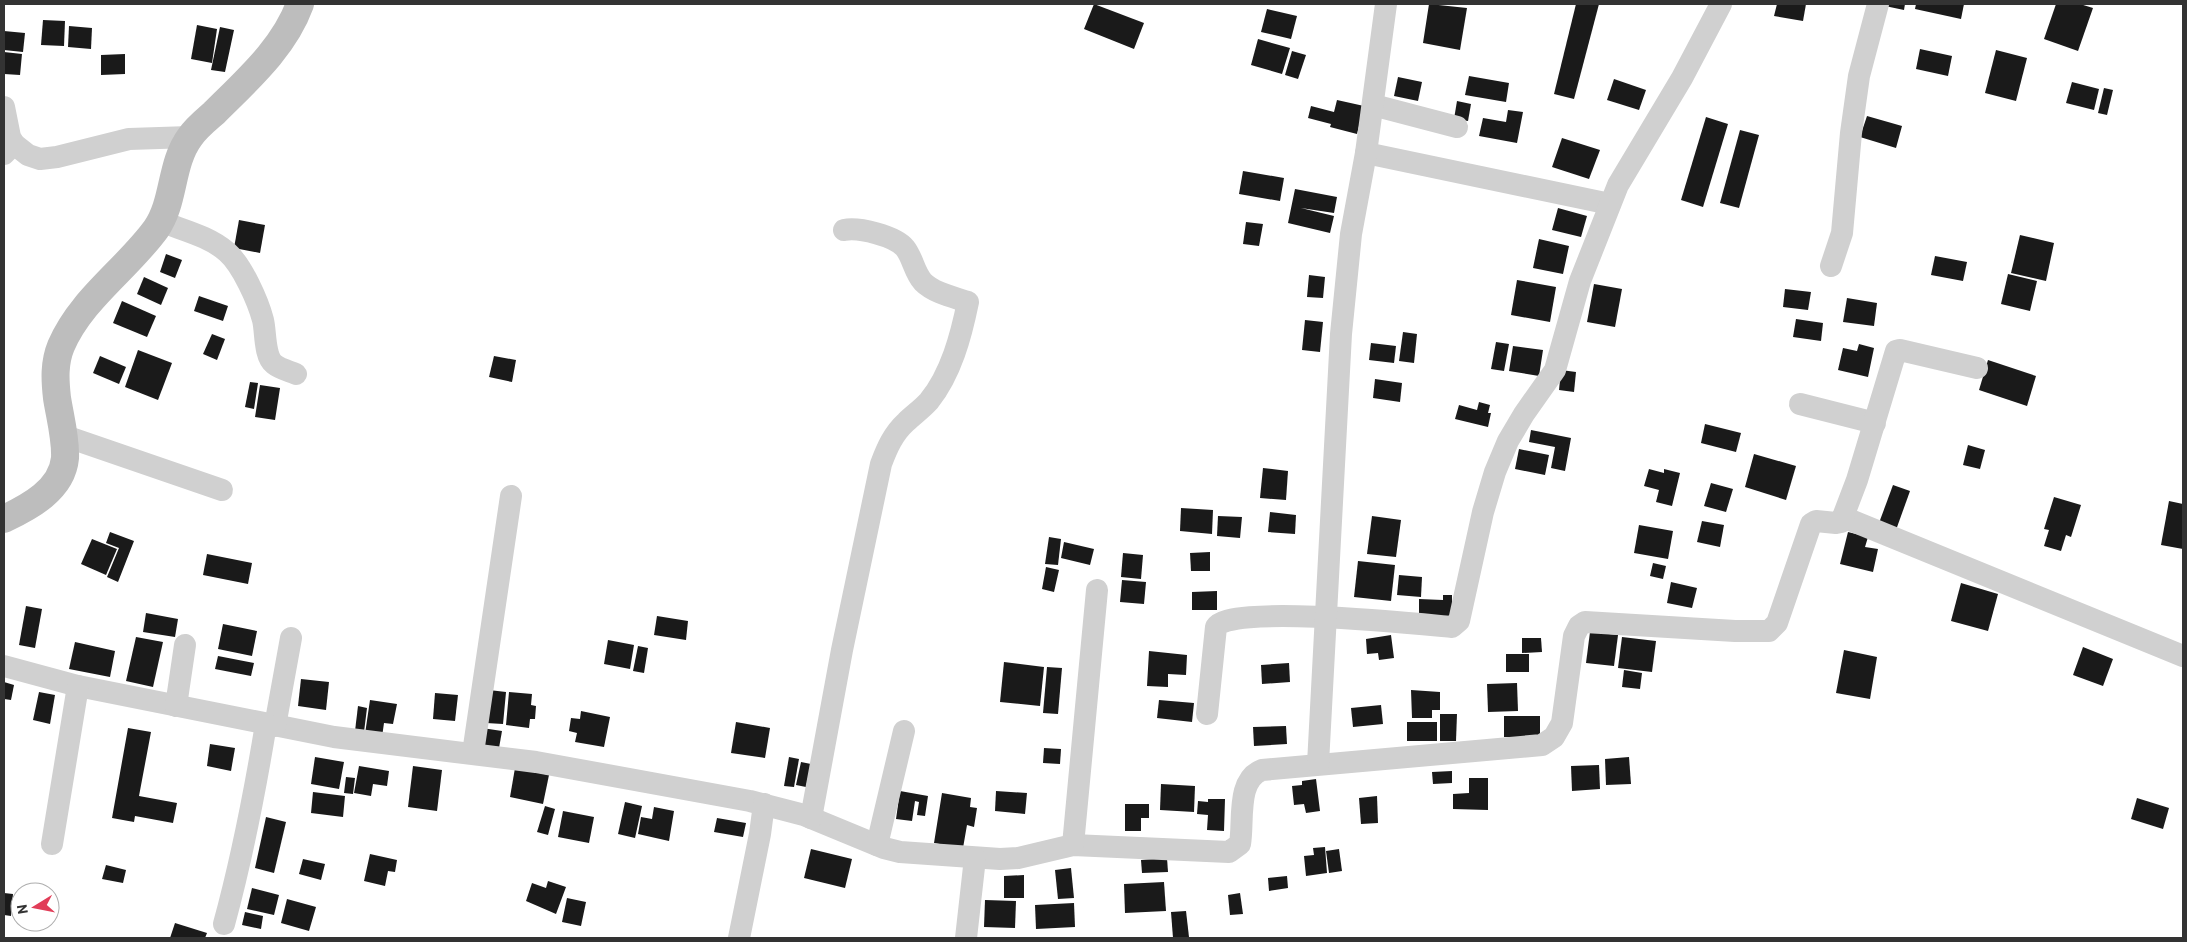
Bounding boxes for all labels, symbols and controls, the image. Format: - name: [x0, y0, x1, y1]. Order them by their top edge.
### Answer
- north arrow: [10, 882, 60, 932]
- text: N: [13, 903, 31, 915]

